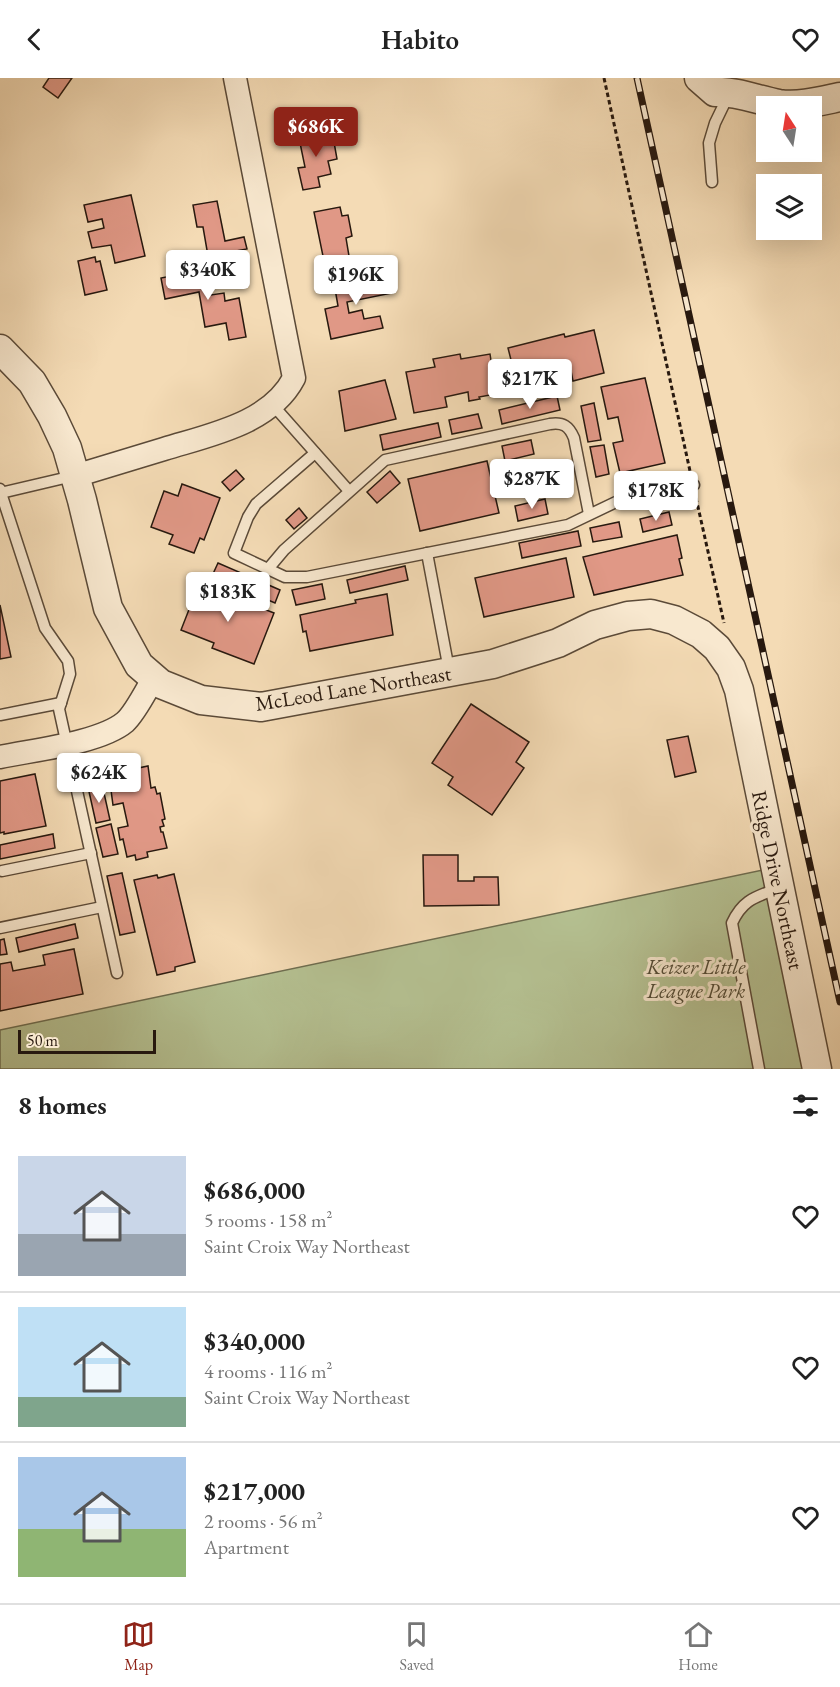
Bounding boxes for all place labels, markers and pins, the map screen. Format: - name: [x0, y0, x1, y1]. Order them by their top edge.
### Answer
- pin: $686K: [274, 107, 358, 158]
- pin: $340K: [166, 250, 250, 301]
- pin: $196K: [314, 255, 398, 306]
- pin: $217K: [488, 359, 572, 410]
- pin: $287K: [490, 459, 574, 510]
- pin: $178K: [614, 471, 698, 522]
- pin: $183K: [186, 572, 270, 623]
- pin: $624K: [57, 753, 141, 804]

